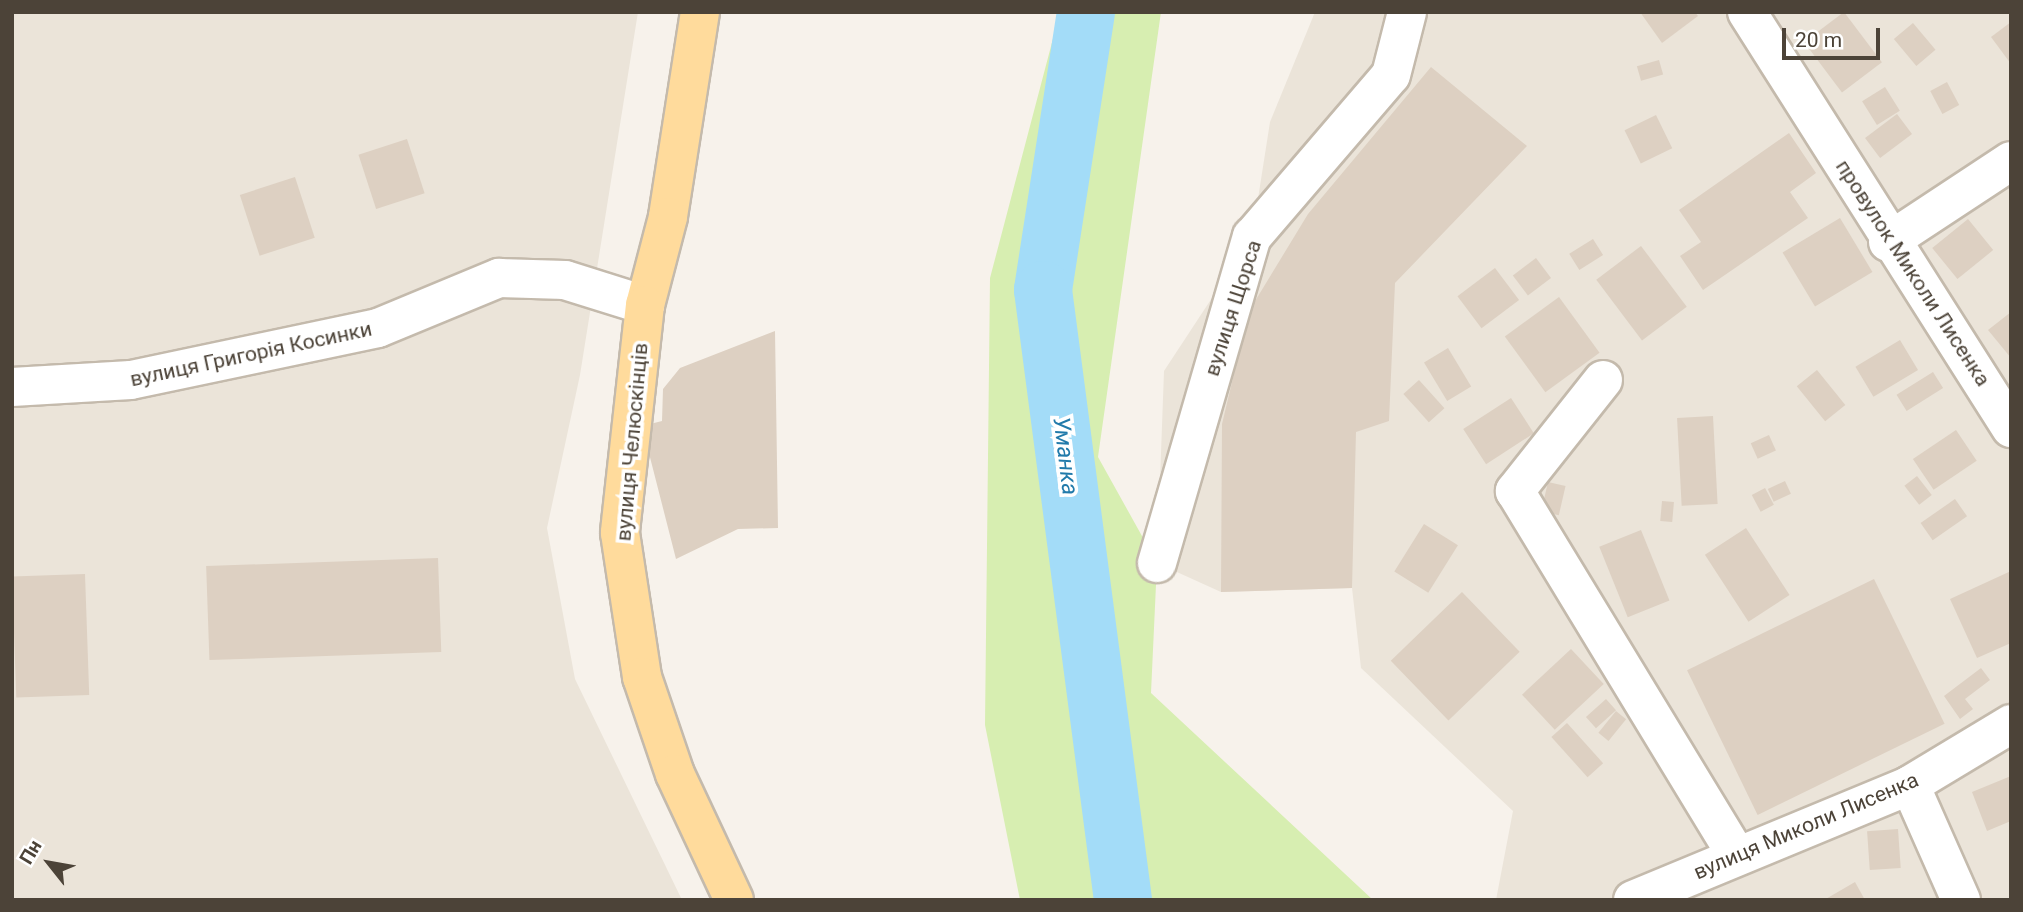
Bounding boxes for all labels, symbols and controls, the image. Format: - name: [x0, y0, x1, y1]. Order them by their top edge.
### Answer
- scale bar: [1785, 14, 1883, 58]
- text: 20 m: [1795, 28, 1842, 52]
- street label: провулок Миколи Лисенка: [1830, 155, 1996, 391]
- street label: вулиця Щорса: [1199, 237, 1267, 379]
- street label: вулиця Григорія Косинки: [128, 316, 374, 392]
- street label: вулиця Челюскінців: [611, 342, 653, 542]
- water label: Уманка: [1047, 415, 1083, 497]
- street label: вулиця Миколи Лисенка: [1690, 767, 1922, 885]
- north arrow: [14, 828, 84, 898]
- text: Пн: [14, 836, 47, 868]

